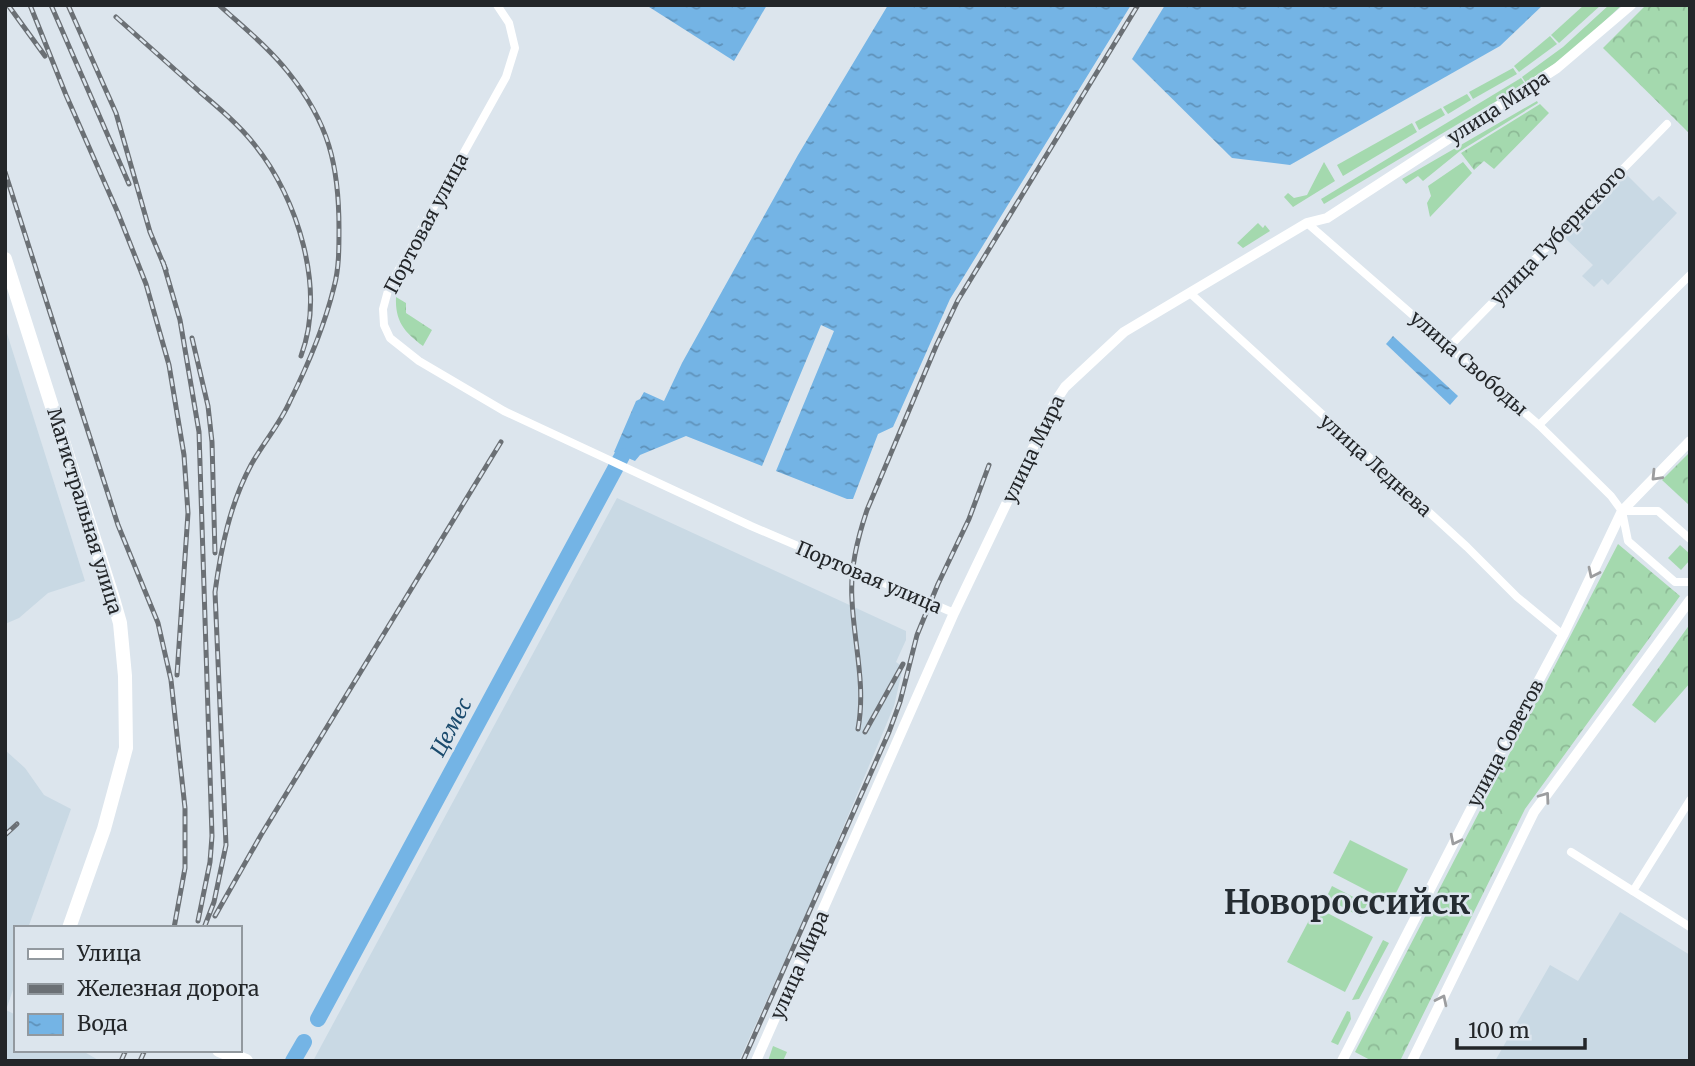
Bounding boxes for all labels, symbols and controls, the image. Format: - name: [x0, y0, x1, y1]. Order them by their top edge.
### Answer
- street label: улица Мира: [1443, 65, 1553, 149]
- street label: Портовая улица: [379, 149, 473, 297]
- street label: улица Губернского: [1485, 160, 1631, 310]
- street label: улица Свободы: [1405, 305, 1533, 421]
- street label: улица Мира: [997, 391, 1069, 507]
- street label: Магистральная улица: [42, 405, 128, 617]
- street label: улица Леднева: [1315, 409, 1437, 521]
- one-way arrow: [1652, 468, 1665, 481]
- street label: Портовая улица: [793, 535, 945, 619]
- one-way arrow: [1588, 566, 1602, 578]
- street label: улица Советов: [1461, 675, 1549, 811]
- water label: Цемес: [424, 693, 478, 761]
- one-way arrow: [1537, 792, 1550, 805]
- one-way arrow: [1449, 833, 1463, 845]
- district label: Новороссийск: [1224, 882, 1471, 923]
- street label: улица Мира: [764, 907, 834, 1023]
- legend: [14, 926, 242, 1052]
- text: Улица: [76, 940, 141, 967]
- text: Железная дорога: [77, 975, 259, 1002]
- one-way arrow: [1433, 995, 1447, 1007]
- scale bar: [1457, 1006, 1585, 1050]
- text: Вода: [77, 1010, 128, 1037]
- text: 100 m: [1468, 1017, 1530, 1044]

